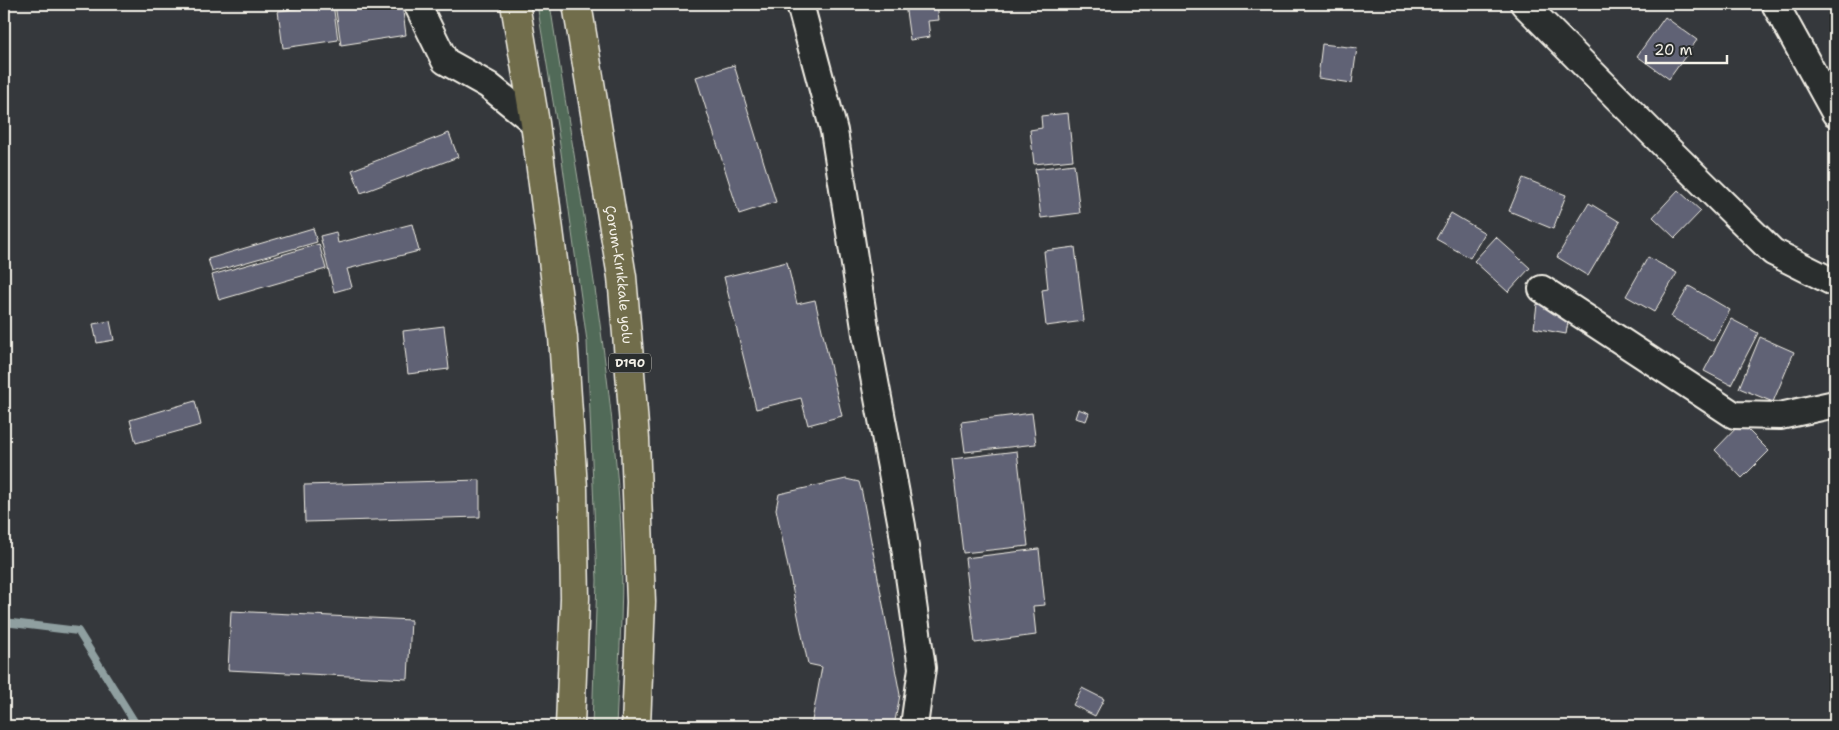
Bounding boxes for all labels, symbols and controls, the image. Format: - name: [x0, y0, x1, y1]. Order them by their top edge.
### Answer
- scale bar: [1646, 32, 1728, 64]
- text: 20 m: [1654, 40, 1693, 60]
- street label: Çorum-Kırıkkale yolu: [601, 204, 637, 345]
- road number: D190: [609, 353, 651, 372]

